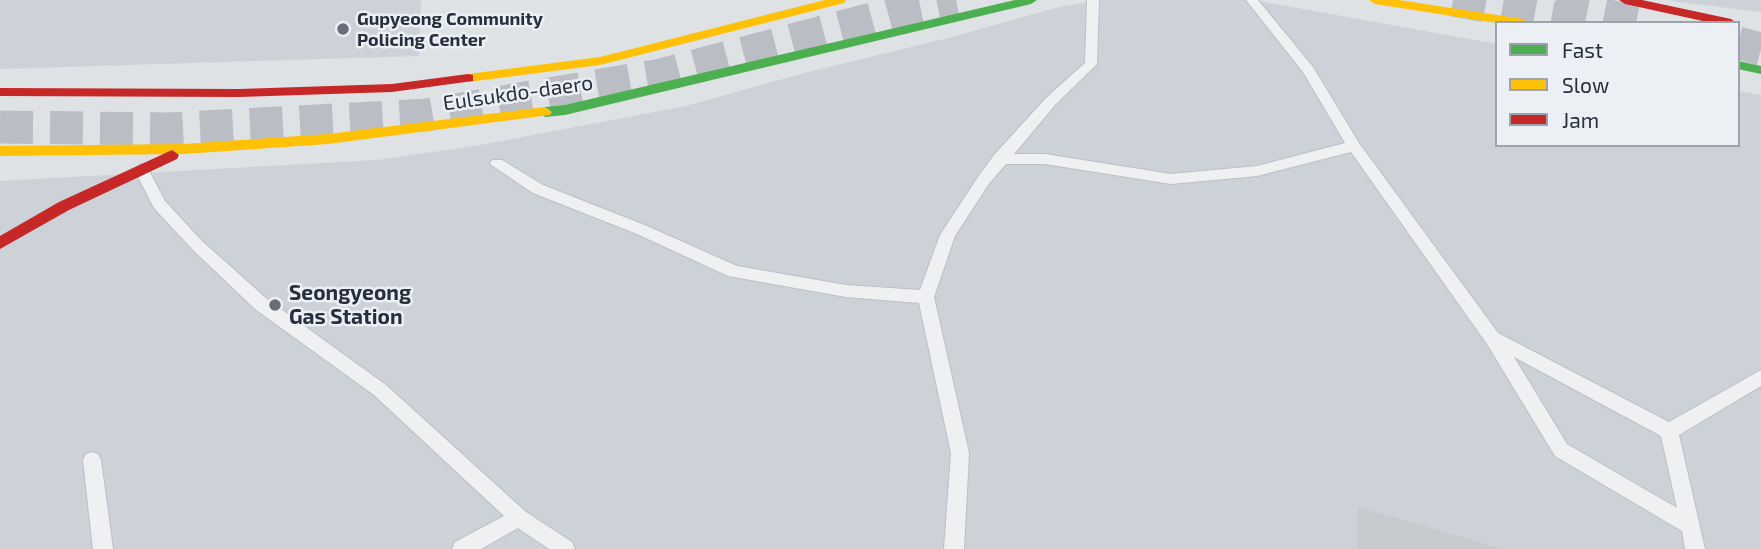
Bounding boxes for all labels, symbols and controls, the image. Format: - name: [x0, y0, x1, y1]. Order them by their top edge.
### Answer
- place label: Gupyeong Community Policing Center: [357, 8, 543, 50]
- marker: Gupyeong Community Policing Center: [335, 21, 351, 37]
- legend: [1495, 21, 1740, 147]
- text: Fast: [1562, 37, 1603, 62]
- street label: Eulsukdo-daero: [441, 70, 595, 116]
- text: Slow: [1562, 72, 1609, 97]
- text: Jam: [1562, 107, 1599, 132]
- place label: Seongyeong Gas Station: [289, 280, 411, 330]
- marker: Seongyeong Gas Station: [267, 297, 283, 313]

